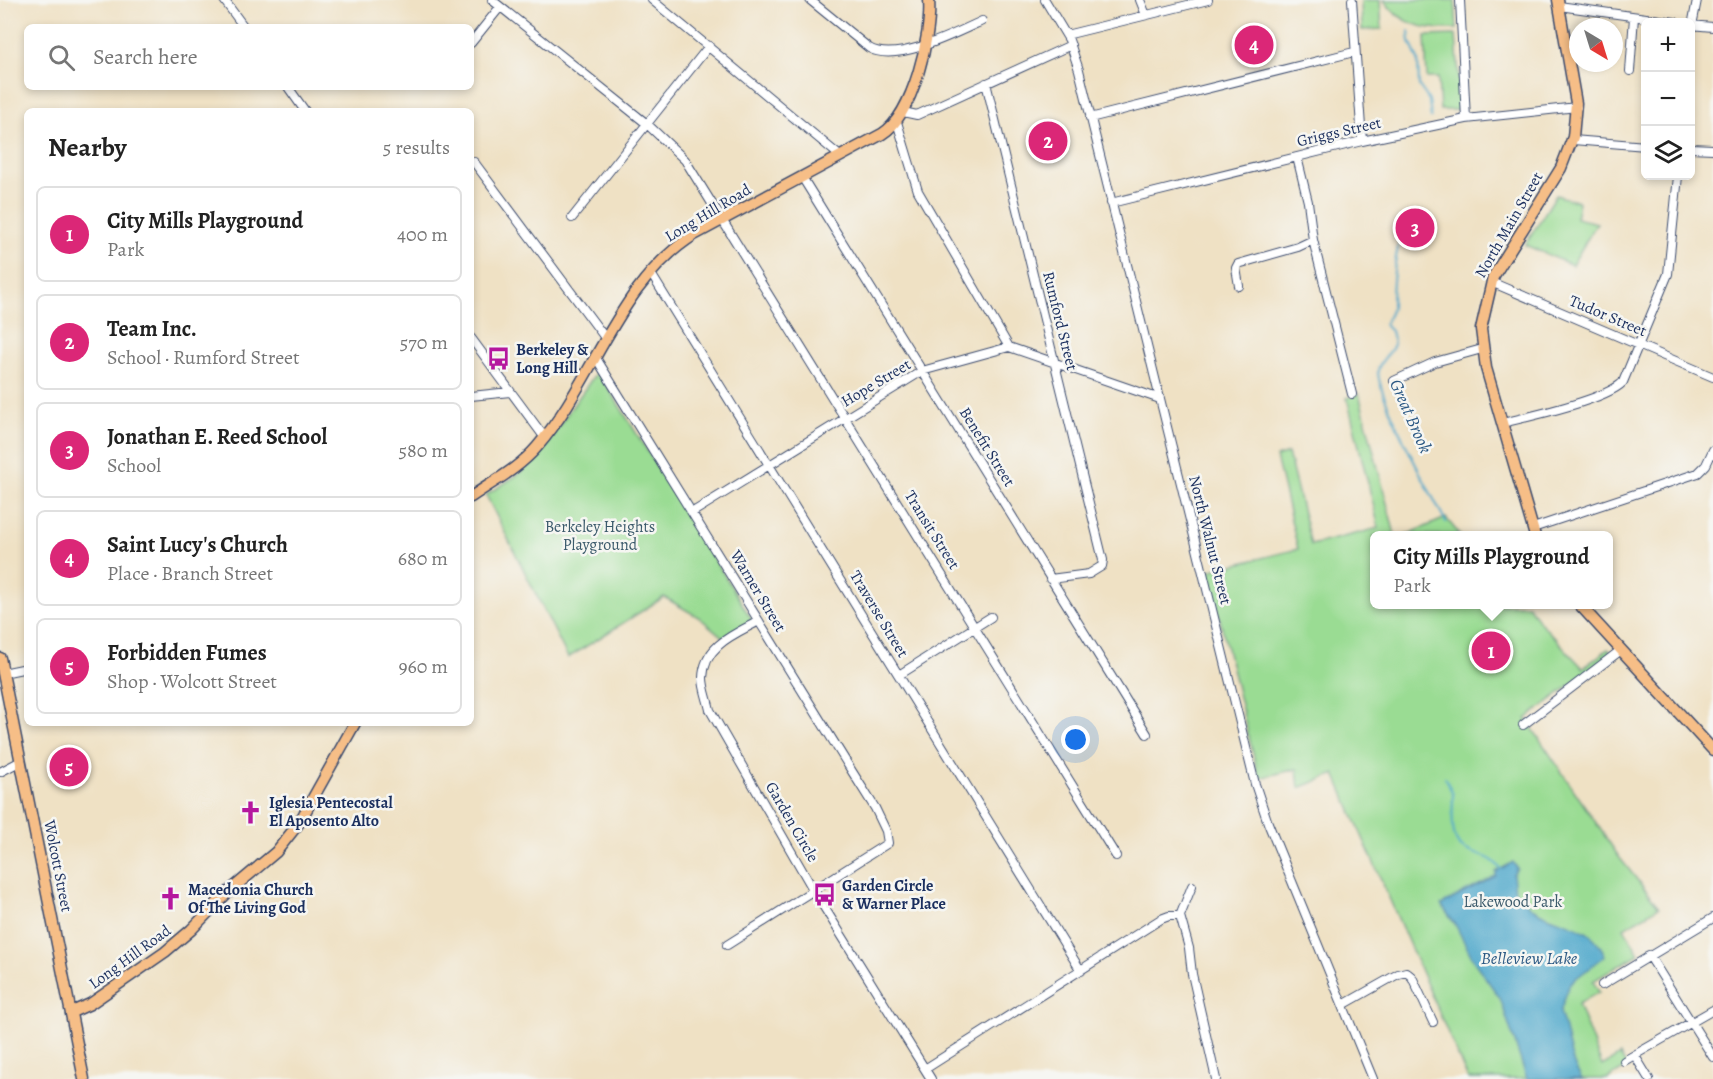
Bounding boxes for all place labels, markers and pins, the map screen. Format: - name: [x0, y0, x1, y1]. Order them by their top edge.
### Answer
- pin: 4: [1234, 22, 1274, 68]
- pin: 2: [1028, 118, 1068, 164]
- pin: 3: [1396, 206, 1434, 250]
- place label: Berkeley & Long Hill: [516, 339, 589, 379]
- bus stop icon: Berkeley & Long Hill: [485, 346, 511, 372]
- pin: 1: [1472, 628, 1510, 674]
- pin: 5: [50, 744, 88, 789]
- place label: Iglesia Pentecostal El Aposento Alto: [269, 792, 393, 832]
- church icon: Iglesia Pentecostal El Aposento Alto: [238, 799, 264, 825]
- place label: Garden Circle & Warner Place: [842, 875, 946, 915]
- place label: Macedonia Church Of The Living God: [188, 879, 314, 919]
- bus stop icon: Garden Circle & Warner Place: [811, 882, 837, 908]
- church icon: Macedonia Church Of The Living God: [157, 886, 183, 912]

